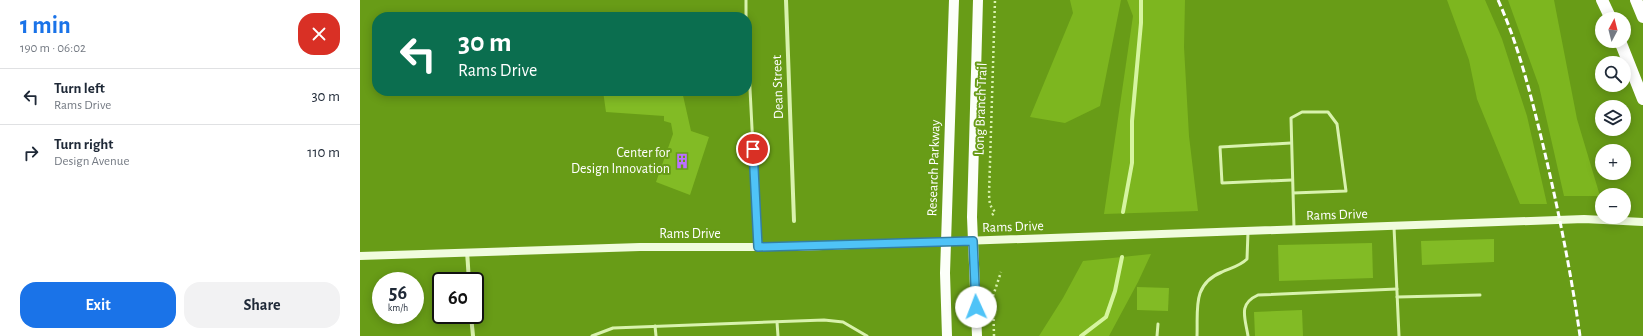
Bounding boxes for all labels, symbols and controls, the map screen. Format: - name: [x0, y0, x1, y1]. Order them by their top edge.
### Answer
- north arrow: [1595, 12, 1631, 48]
- map controls: [1595, 12, 1631, 224]
- button: close: [298, 13, 340, 55]
- text: 1 min: [20, 14, 71, 38]
- icon: left: [392, 28, 444, 80]
- text: 30 m: [458, 29, 511, 57]
- text: 190 m · 06:02: [20, 42, 86, 55]
- street label: Dean Street: [770, 54, 786, 119]
- button: search: [1595, 56, 1631, 92]
- text: Rams Drive: [458, 62, 537, 80]
- street label: Long Branch Trail: [972, 62, 990, 156]
- text: Turn left: [54, 81, 105, 96]
- icon: left: [20, 86, 42, 108]
- text: 30 m: [311, 89, 340, 104]
- text: Rams Drive: [54, 99, 111, 112]
- button: layers: [1595, 100, 1631, 136]
- street label: Research Parkway: [925, 119, 943, 217]
- pin: [736, 132, 770, 166]
- text: Turn right: [54, 137, 113, 152]
- icon: arrive: [742, 138, 764, 160]
- icon: right: [20, 142, 42, 164]
- button: +: [1595, 144, 1631, 180]
- text: 110 m: [307, 145, 340, 160]
- place label: Center for Design Innovation: [571, 146, 670, 176]
- building icon: Center for Design Innovation: [673, 152, 691, 170]
- text: Design Avenue: [54, 155, 129, 168]
- button: −: [1595, 188, 1631, 224]
- street label: Rams Drive: [1306, 207, 1368, 223]
- street label: Rams Drive: [982, 219, 1044, 235]
- street label: Rams Drive: [659, 227, 721, 241]
- speed limit sign: 60: [432, 272, 484, 324]
- button: Exit: [20, 282, 176, 328]
- button: Share: [184, 282, 340, 328]
- text: 56: [389, 283, 407, 303]
- position arrow: [955, 286, 997, 328]
- text: km/h: [388, 303, 408, 313]

